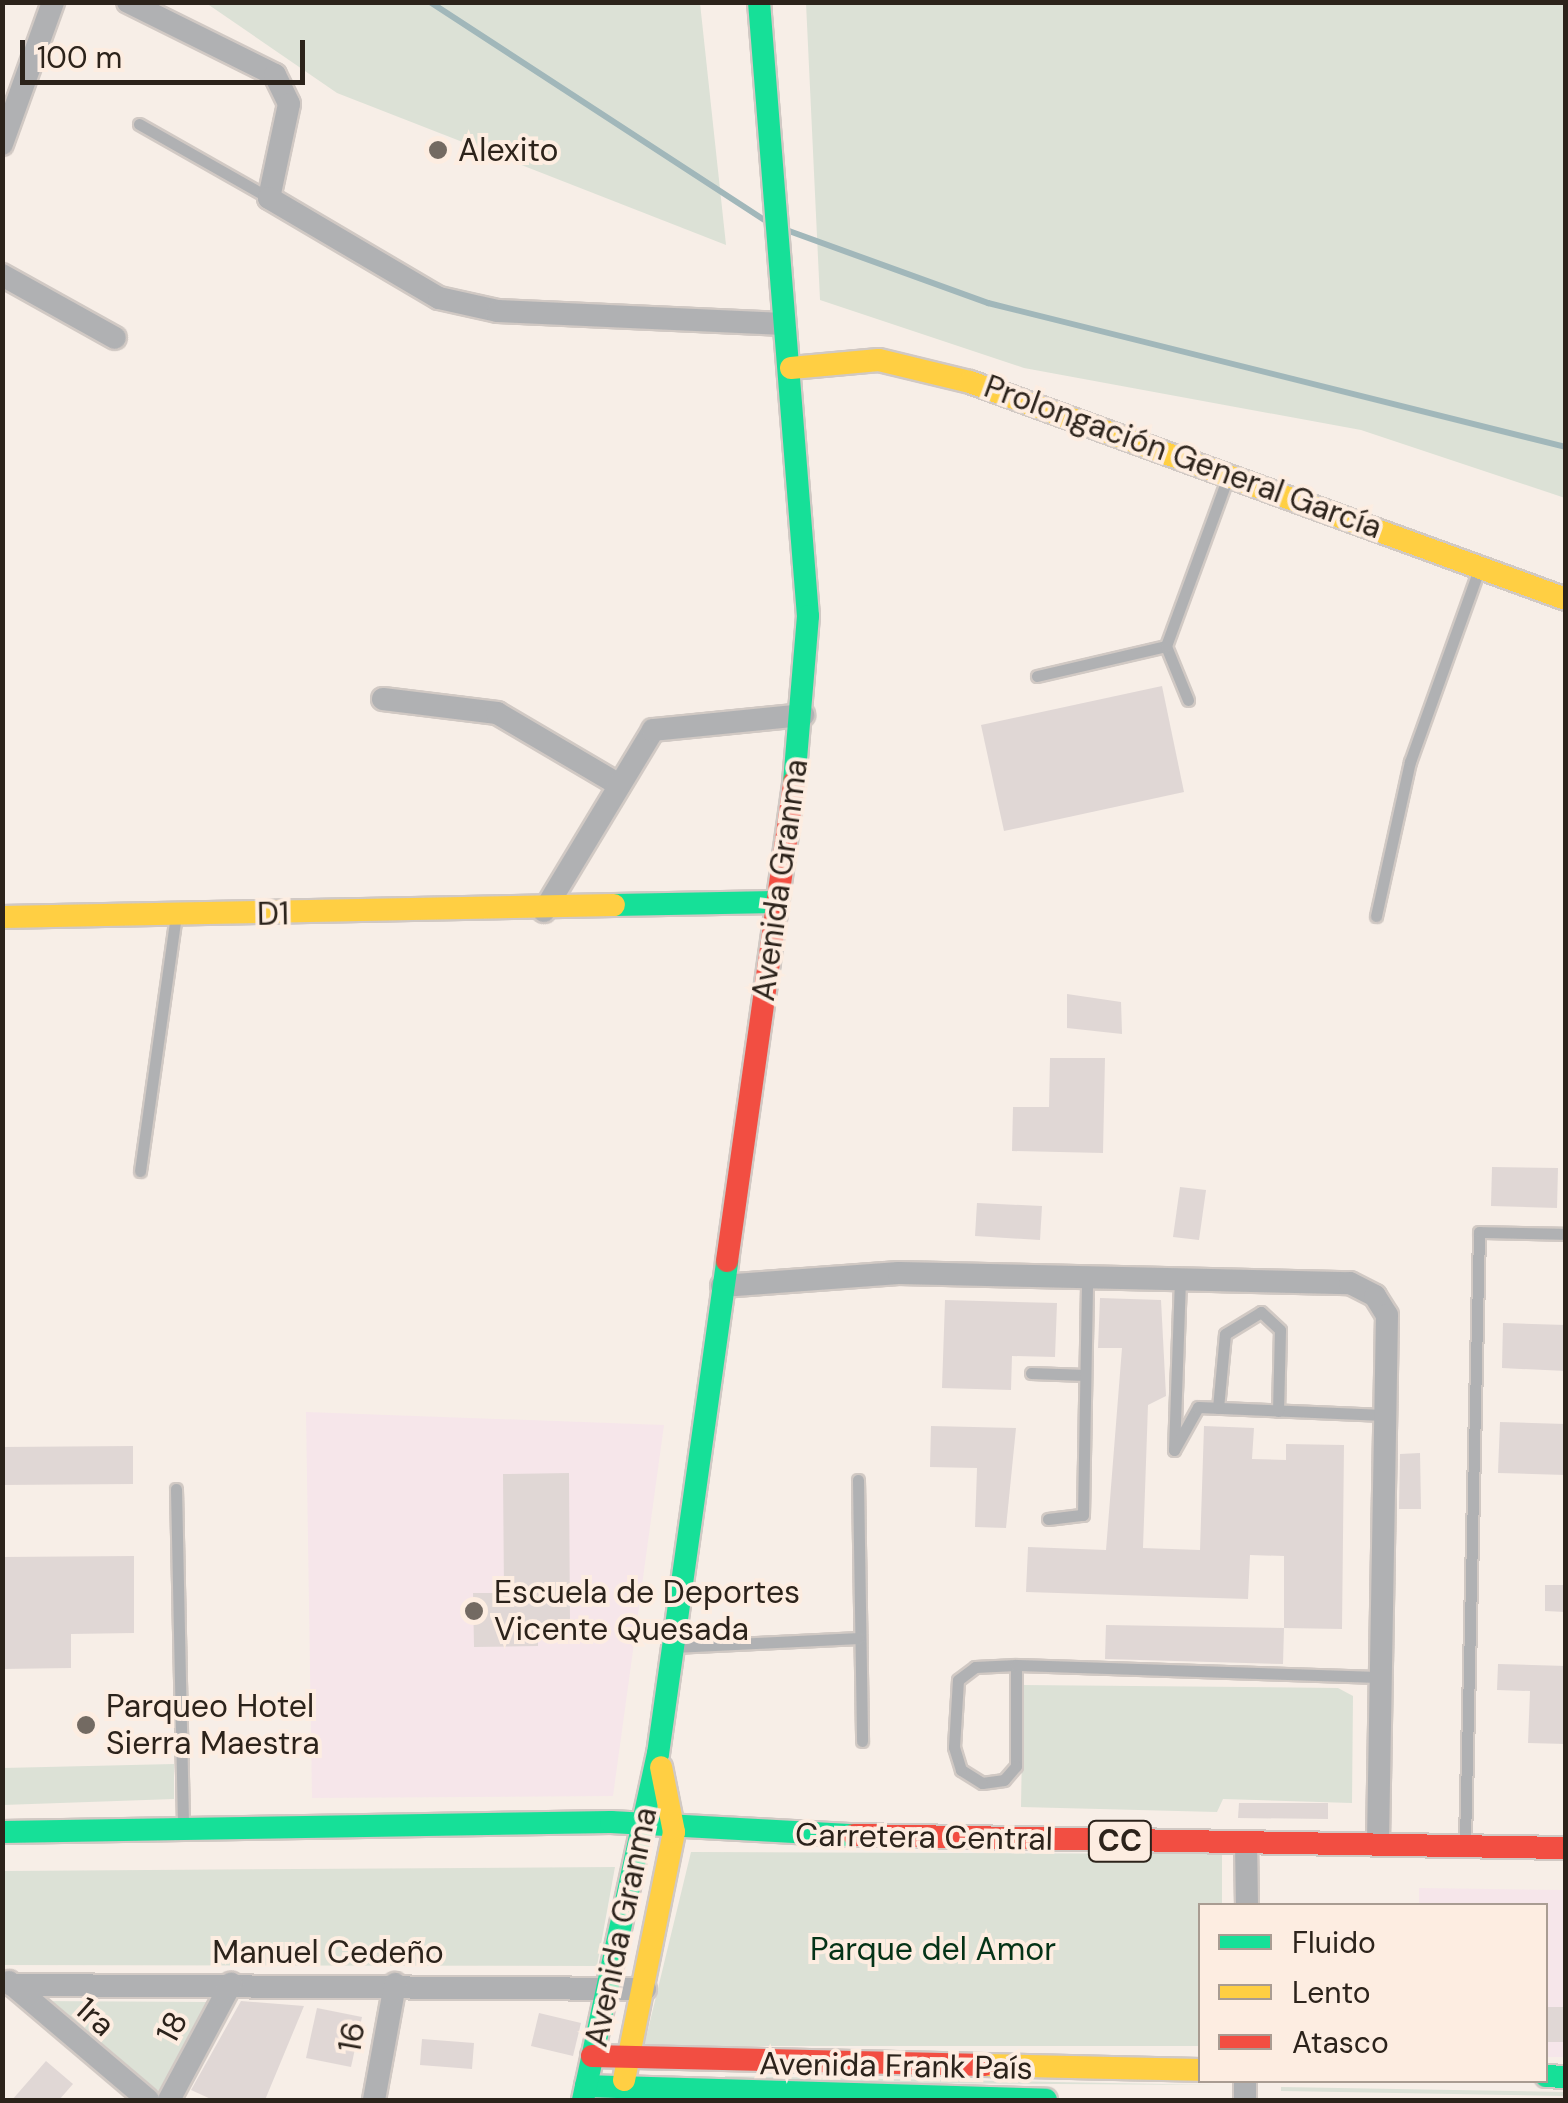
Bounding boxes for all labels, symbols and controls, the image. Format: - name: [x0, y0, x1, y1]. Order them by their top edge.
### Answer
- scale bar: [25, 20, 310, 82]
- text: 100 m: [37, 38, 122, 77]
- place label: Alexito: [458, 131, 558, 169]
- marker: Alexito: [427, 139, 449, 161]
- street label: Prolongación General García: [979, 367, 1387, 547]
- street label: Avenida Granma: [744, 757, 816, 1003]
- street label: D1: [257, 895, 289, 933]
- place label: Escuela de Deportes Vicente Quesada: [494, 1574, 800, 1649]
- marker: Escuela de Deportes Vicente Quesada: [463, 1600, 485, 1622]
- place label: Parqueo Hotel Sierra Maestra: [106, 1688, 320, 1763]
- marker: Parqueo Hotel Sierra Maestra: [75, 1714, 97, 1736]
- street label: Avenida Granma: [577, 1804, 665, 2050]
- street label: Carretera Central: [795, 1816, 1053, 1858]
- road number: CC: [1088, 1816, 1152, 1866]
- legend: [1198, 1903, 1548, 2083]
- text: Fluido: [1292, 1923, 1376, 1962]
- park label: Parque del Amor: [810, 1930, 1056, 1968]
- street label: Manuel Cedeño: [212, 1933, 444, 1971]
- text: Lento: [1292, 1973, 1371, 2012]
- street label: 1ra: [68, 1990, 122, 2044]
- street label: 18: [148, 2005, 196, 2049]
- street label: 16: [330, 2019, 374, 2055]
- text: Atasco: [1292, 2023, 1389, 2062]
- street label: Avenida Frank País: [759, 2044, 1033, 2088]

